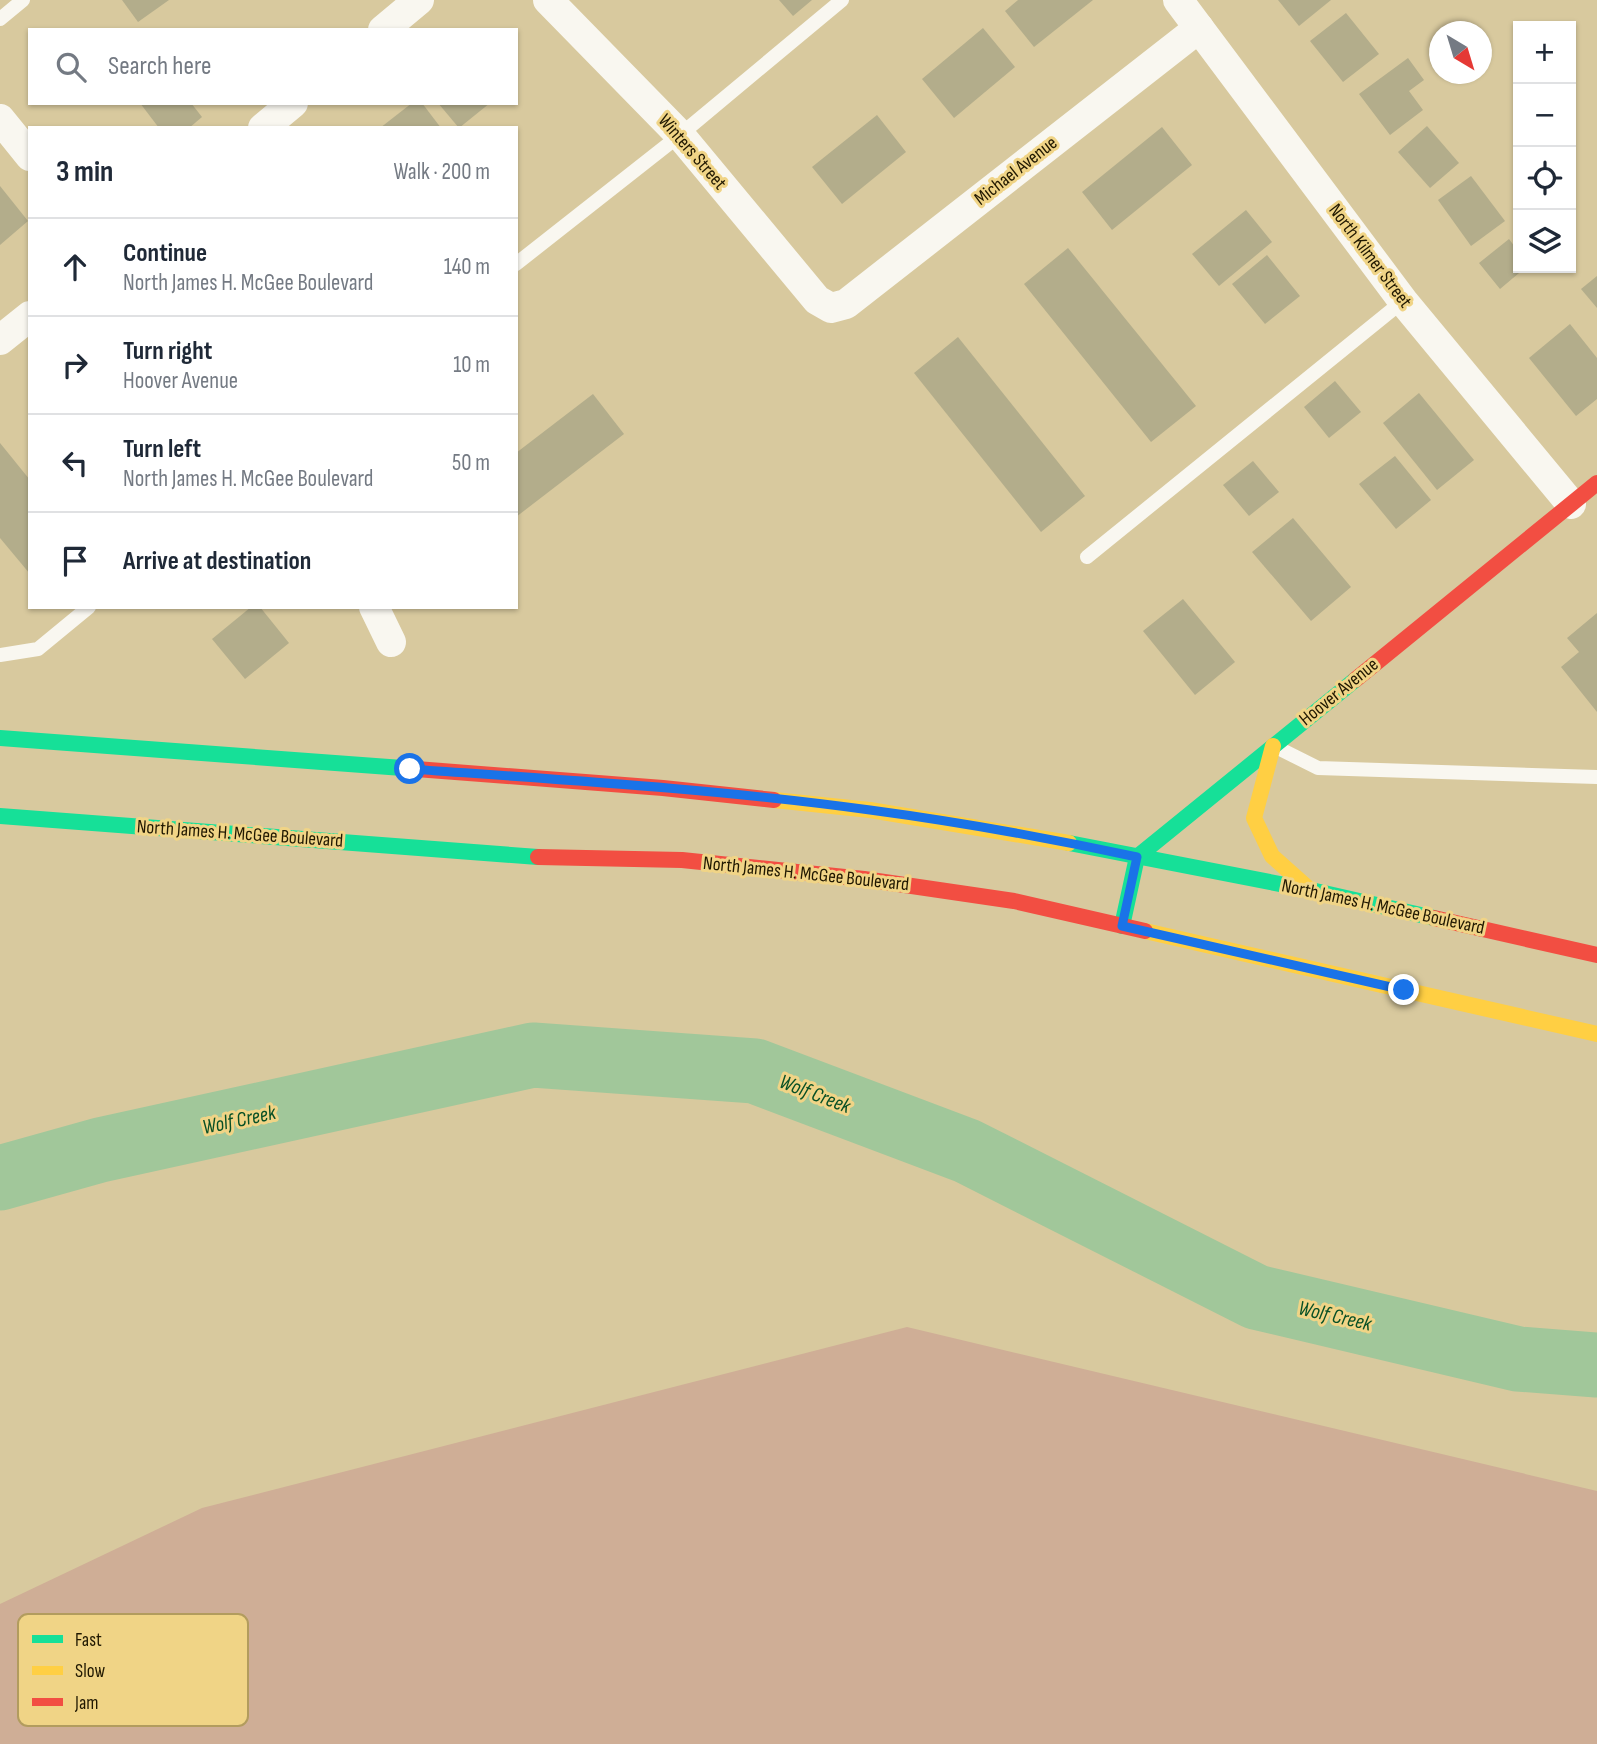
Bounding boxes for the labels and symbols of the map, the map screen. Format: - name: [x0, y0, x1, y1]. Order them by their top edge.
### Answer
- north arrow: [1429, 21, 1492, 84]
- street label: Winters Street: [653, 110, 731, 195]
- street label: Michael Avenue: [970, 132, 1062, 210]
- street label: North Kilmer Street: [1323, 199, 1417, 313]
- street label: Hoover Avenue: [1295, 653, 1383, 731]
- route start: [394, 753, 425, 784]
- street label: North James H. McGee Boulevard: [136, 815, 344, 853]
- street label: North James H. McGee Boulevard: [702, 852, 910, 896]
- street label: North James H. McGee Boulevard: [1279, 874, 1487, 940]
- route end: [1388, 974, 1419, 1005]
- water label: Wolf Creek: [776, 1069, 855, 1119]
- water label: Wolf Creek: [200, 1100, 279, 1140]
- water label: Wolf Creek: [1296, 1295, 1375, 1337]
- legend: [18, 1614, 248, 1726]
- text: Fast: [75, 1629, 102, 1652]
- text: Slow: [75, 1660, 105, 1683]
- text: Jam: [74, 1692, 98, 1715]

